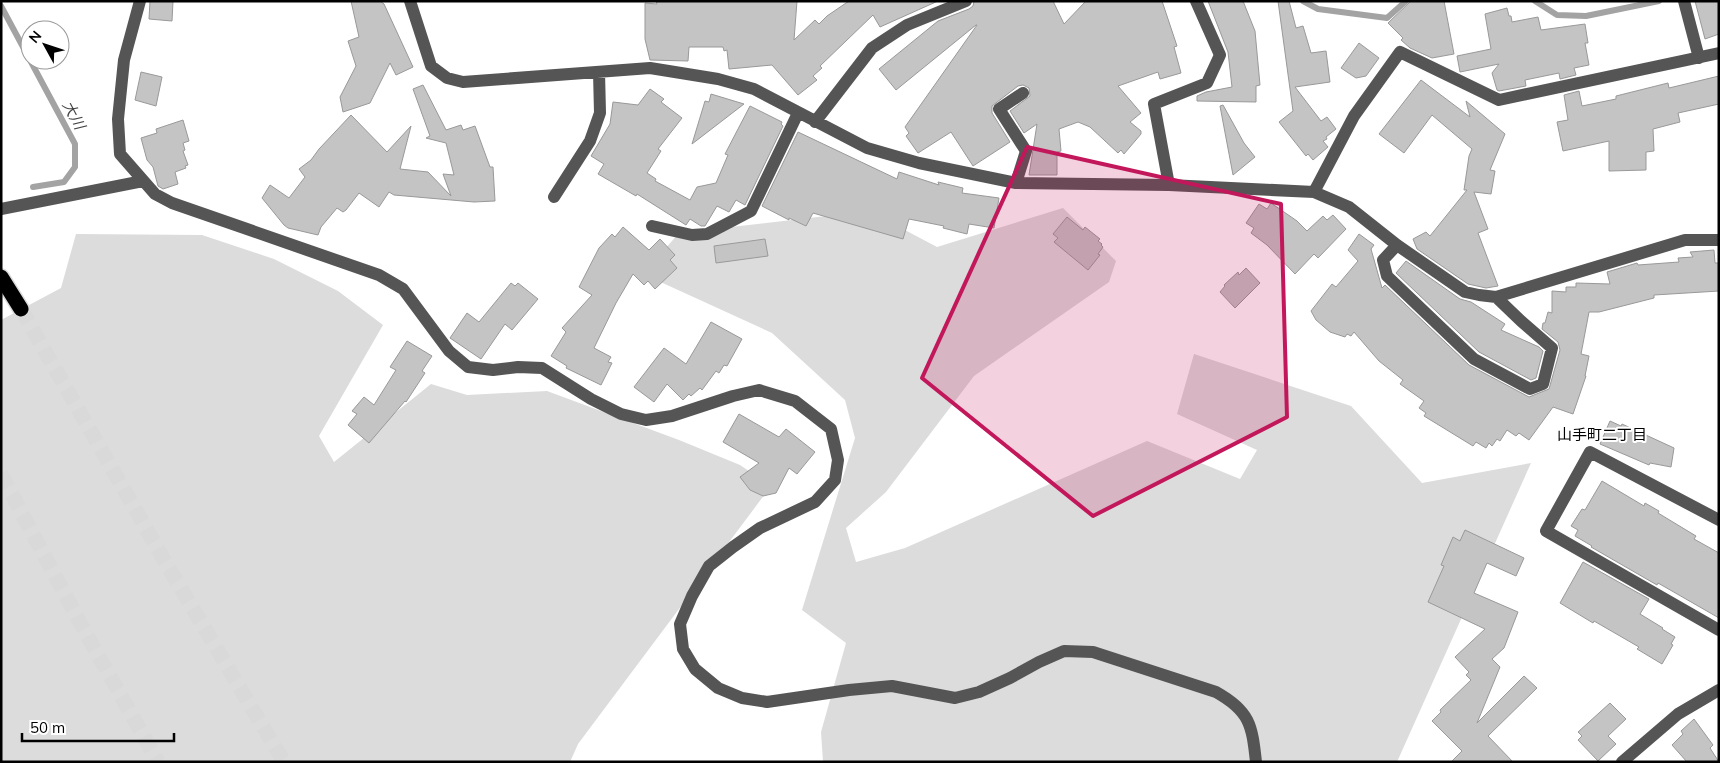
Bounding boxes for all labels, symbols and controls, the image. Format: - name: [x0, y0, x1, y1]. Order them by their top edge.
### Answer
- north arrow: [20, 20, 70, 70]
- text: N: [25, 27, 45, 46]
- water label: 大川: [59, 97, 90, 134]
- district label: 山手町二丁目: [1557, 425, 1647, 444]
- scale bar: [22, 710, 175, 742]
- text: 50 m: [30, 718, 65, 737]

